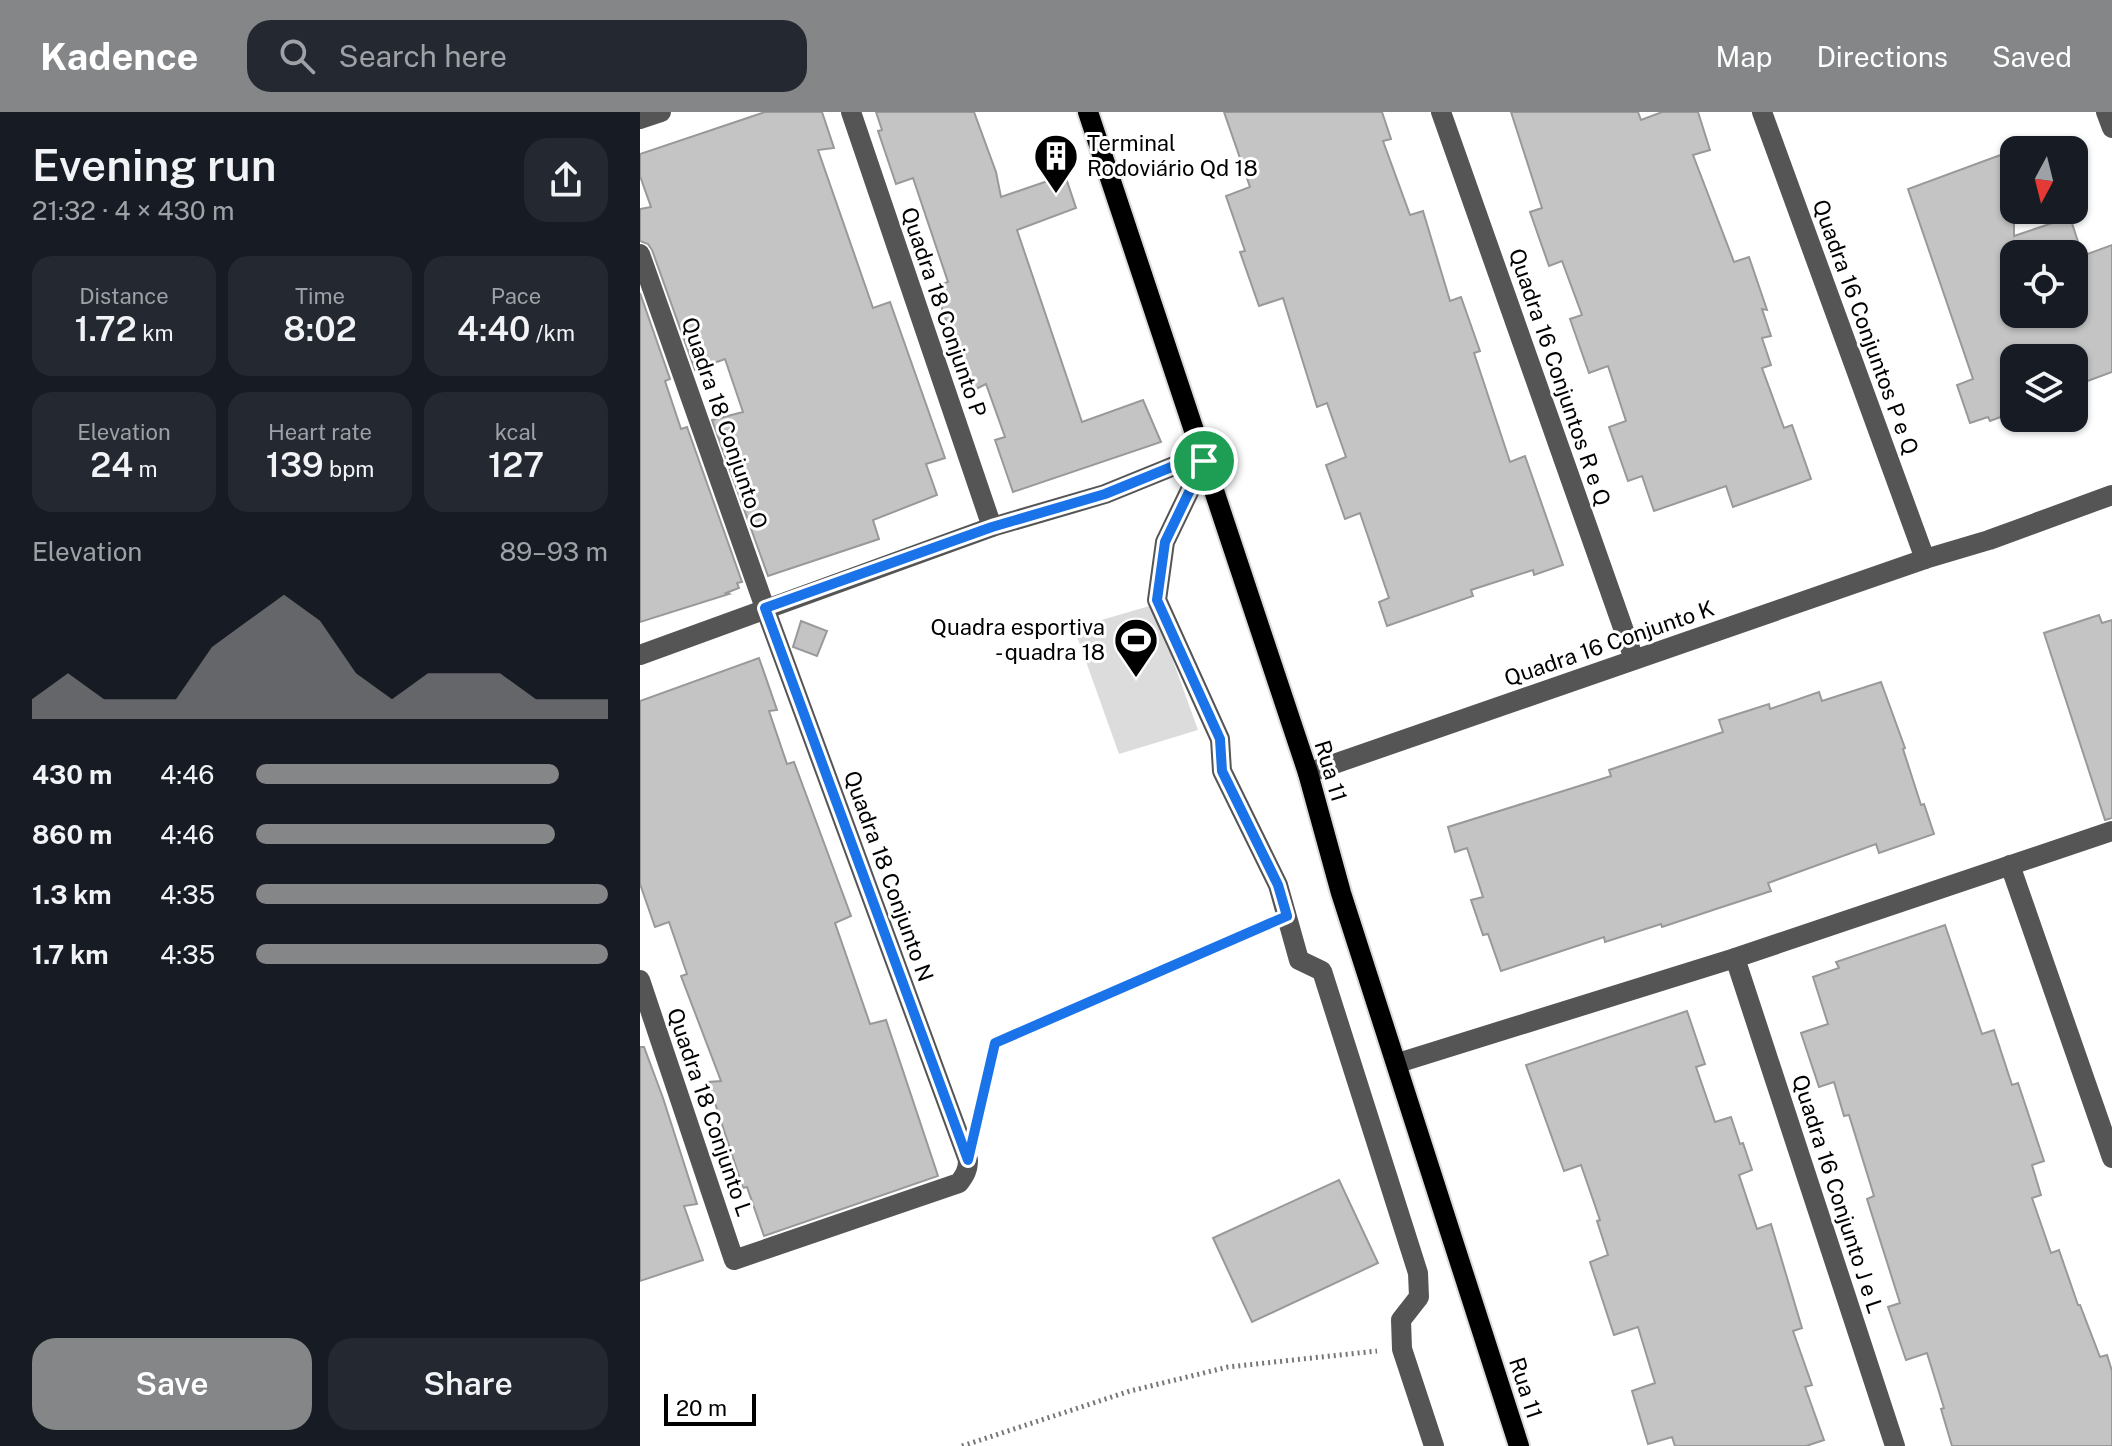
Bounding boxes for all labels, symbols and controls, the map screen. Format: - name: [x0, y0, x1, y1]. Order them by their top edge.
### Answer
- search box: [247, 20, 807, 92]
- text: Kadence: [40, 34, 199, 79]
- icon: search: [275, 34, 319, 78]
- text: Search here: [339, 38, 507, 74]
- text: Map: [1716, 40, 1772, 73]
- text: Directions: [1816, 40, 1948, 73]
- text: Saved: [1992, 40, 2072, 73]
- place label: Terminal Rodoviário Qd 18: [1087, 130, 1258, 181]
- building icon: Terminal Rodoviário Qd 18: [1032, 132, 1080, 195]
- north arrow: [2000, 136, 2088, 224]
- map controls: [2000, 136, 2088, 432]
- button: share: [524, 138, 608, 222]
- text: Evening run: [32, 139, 277, 191]
- text: 21:32 · 4 × 430 m: [32, 195, 235, 226]
- street label: Quadra 16 Conjuntos P e Q: [1808, 196, 1924, 458]
- street label: Quadra 18 Conjunto P: [896, 204, 992, 420]
- button: locate: [2000, 240, 2088, 328]
- street label: Quadra 16 Conjuntos R e Q: [1504, 245, 1616, 509]
- text: Distance: [79, 283, 169, 309]
- text: Time: [295, 283, 345, 309]
- text: Pace: [491, 283, 541, 309]
- text: 1.72: [74, 309, 137, 349]
- text: 8:02: [283, 309, 357, 349]
- text: 4:40: [457, 309, 531, 349]
- street label: Quadra 18 Conjunto O: [677, 314, 773, 532]
- text: km: [137, 320, 174, 346]
- text: /km: [531, 320, 575, 346]
- button: layers: [2000, 344, 2088, 432]
- text: Elevation: [77, 419, 171, 445]
- text: Heart rate: [268, 419, 372, 445]
- text: kcal: [495, 419, 537, 445]
- pin: [1170, 427, 1238, 495]
- icon: arrive: [1182, 439, 1226, 483]
- text: 24: [90, 445, 133, 485]
- text: 139: [266, 445, 324, 485]
- text: 127: [488, 445, 544, 485]
- text: m: [133, 456, 158, 482]
- text: bpm: [324, 456, 374, 482]
- text: Elevation: [32, 536, 142, 567]
- text: 89–93 m: [499, 536, 608, 567]
- street label: Quadra 16 Conjunto K: [1501, 595, 1717, 691]
- place label: Quadra esportiva - quadra 18: [931, 614, 1105, 665]
- sports icon: Quadra esportiva - quadra 18: [1112, 616, 1160, 679]
- street label: Rua 11: [1309, 737, 1353, 805]
- text: 430 m: [32, 759, 112, 790]
- text: 4:46: [160, 759, 215, 790]
- street label: Quadra 18 Conjunto N: [839, 767, 939, 985]
- text: 860 m: [32, 819, 112, 850]
- text: 4:46: [160, 819, 215, 850]
- text: 1.3 km: [32, 879, 112, 910]
- text: 4:35: [160, 879, 215, 910]
- text: 1.7 km: [32, 939, 109, 970]
- text: 4:35: [160, 939, 215, 970]
- street label: Quadra 18 Conjunto L: [662, 1004, 758, 1220]
- street label: Quadra 16 Conjunto J e L: [1787, 1071, 1889, 1317]
- button: Save: [32, 1338, 312, 1430]
- button: Share: [328, 1338, 608, 1430]
- street label: Rua 11: [1504, 1354, 1548, 1422]
- scale bar: [664, 1390, 756, 1426]
- text: 20 m: [676, 1395, 727, 1421]

